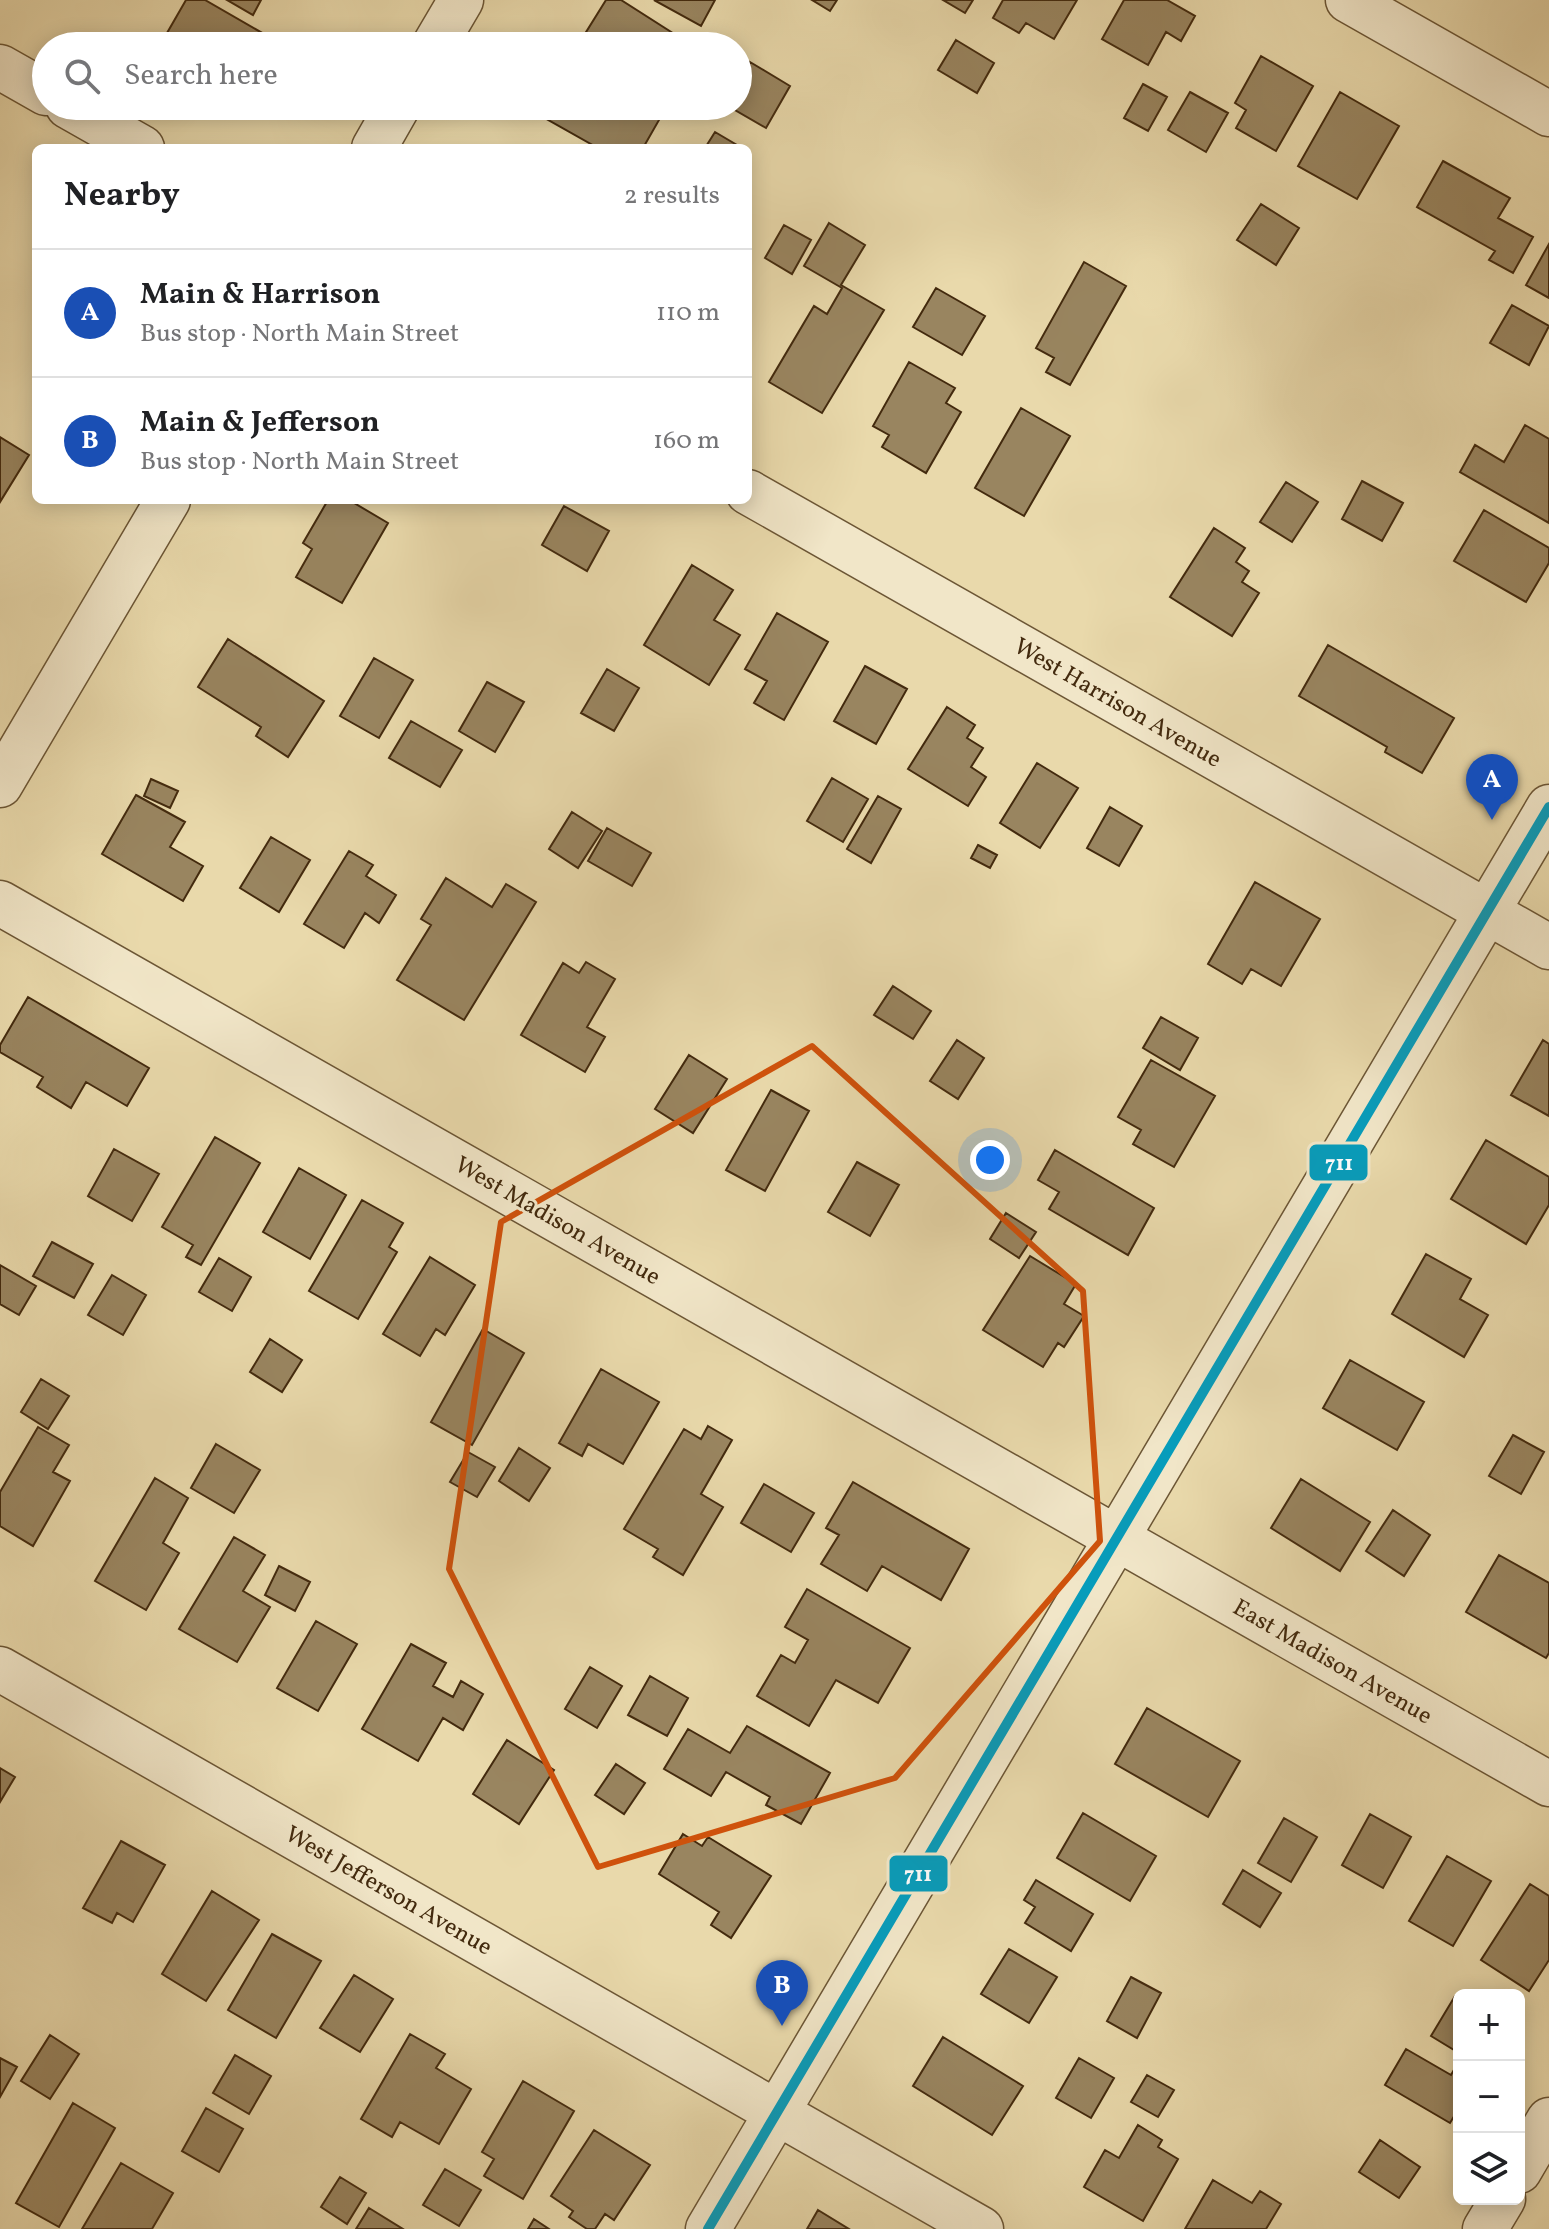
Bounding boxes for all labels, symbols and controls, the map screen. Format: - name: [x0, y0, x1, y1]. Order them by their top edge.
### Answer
- search box: [32, 32, 752, 120]
- icon: search: [60, 54, 104, 98]
- text: Search here: [124, 55, 278, 97]
- text: Nearby: [64, 173, 180, 220]
- text: 2 results: [624, 178, 720, 214]
- text: Main & Harrison: [140, 274, 380, 316]
- text: A: [81, 295, 99, 331]
- text: 110 m: [656, 295, 720, 331]
- text: Bus stop · North Main Street: [140, 316, 459, 352]
- text: Main & Jefferson: [140, 402, 380, 444]
- text: B: [81, 423, 99, 459]
- text: 160 m: [653, 423, 720, 459]
- text: Bus stop · North Main Street: [140, 444, 459, 480]
- street label: West Harrison Avenue: [1007, 630, 1227, 777]
- pin: A: [1466, 754, 1518, 820]
- your location: [970, 1140, 1010, 1180]
- line badge: 711: [1308, 1143, 1369, 1182]
- street label: West Madison Avenue: [448, 1149, 666, 1295]
- text: 711: [1325, 1149, 1353, 1180]
- street label: East Madison Avenue: [1226, 1592, 1438, 1734]
- street label: West Jefferson Avenue: [278, 1818, 498, 1965]
- line badge: 711: [888, 1854, 949, 1893]
- text: 711: [904, 1860, 932, 1891]
- pin: B: [756, 1960, 808, 2026]
- map controls: [1453, 1989, 1525, 2205]
- button: +: [1453, 1989, 1525, 2061]
- button: −: [1453, 2061, 1525, 2133]
- button: layers: [1453, 2133, 1525, 2205]

